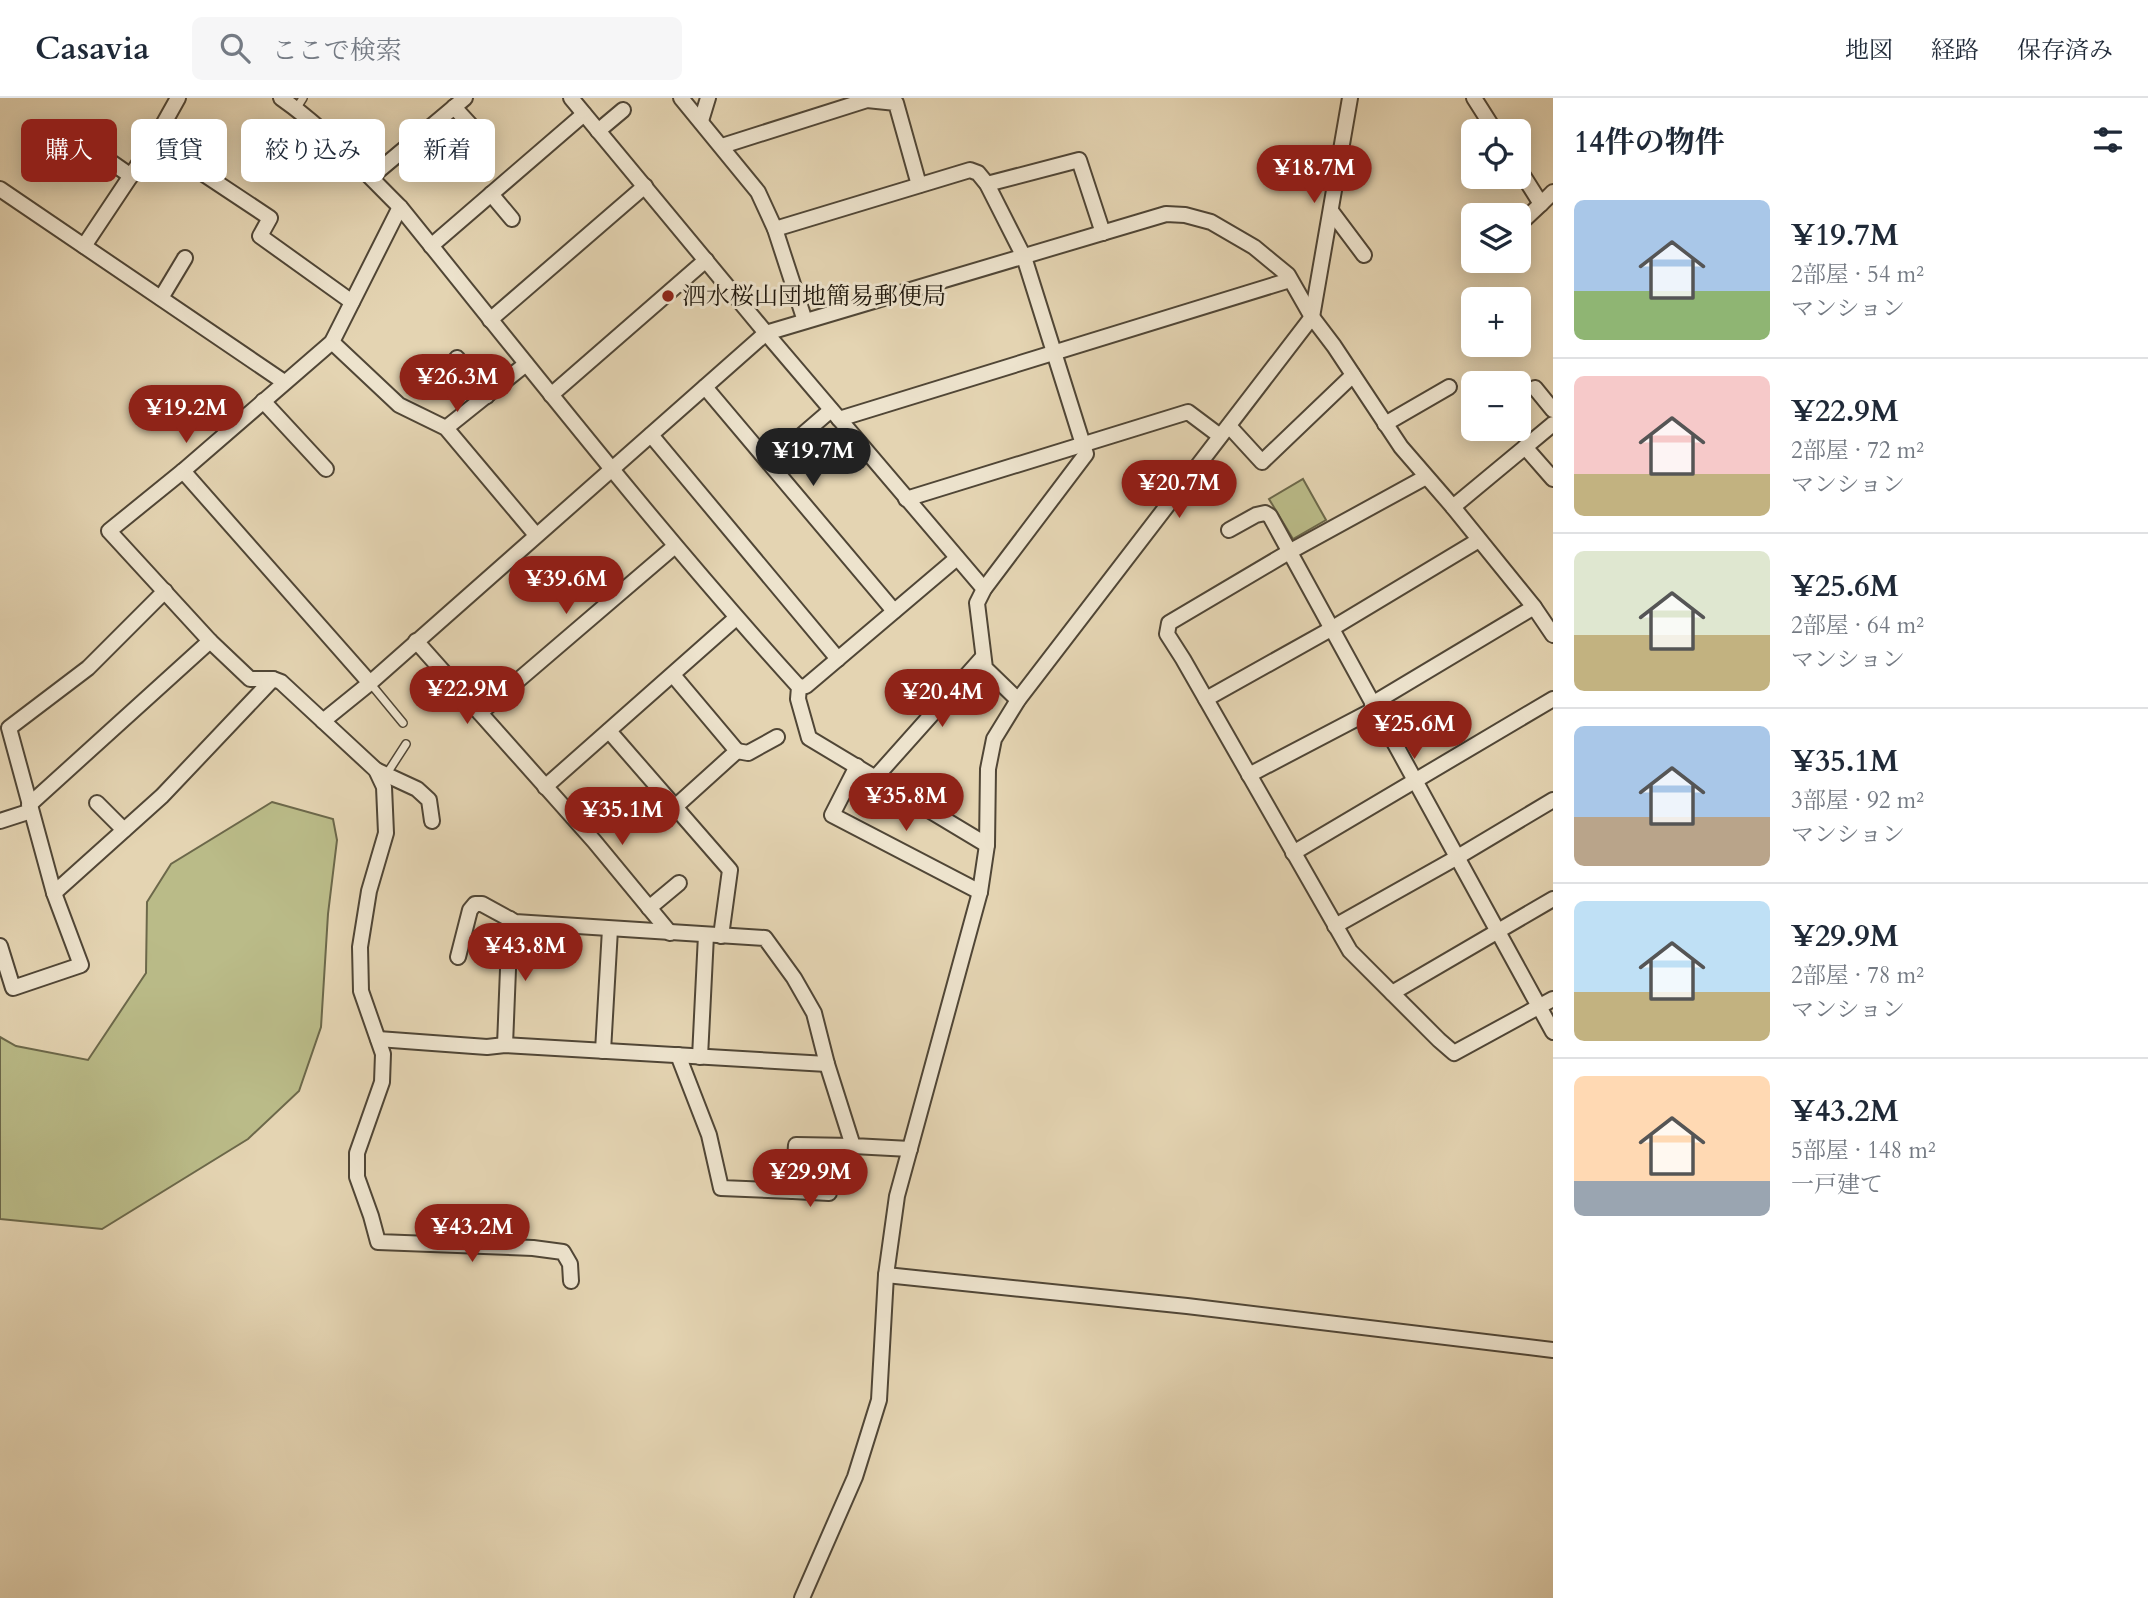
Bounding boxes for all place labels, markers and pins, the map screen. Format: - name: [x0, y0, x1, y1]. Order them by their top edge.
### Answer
- pin: ¥18.7M: [1257, 146, 1371, 205]
- place label: 泗水桜山団地簡易郵便局: [682, 280, 946, 313]
- marker: 泗水桜山団地簡易郵便局: [660, 288, 676, 304]
- pin: ¥26.3M: [400, 354, 514, 414]
- pin: ¥19.2M: [129, 386, 243, 445]
- pin: ¥19.7M: [756, 428, 870, 488]
- pin: ¥20.7M: [1122, 460, 1236, 520]
- pin: ¥39.6M: [509, 556, 623, 616]
- pin: ¥22.9M: [410, 666, 524, 726]
- pin: ¥20.4M: [885, 670, 999, 729]
- pin: ¥25.6M: [1357, 702, 1471, 761]
- pin: ¥35.8M: [849, 774, 963, 833]
- pin: ¥35.1M: [565, 788, 679, 847]
- pin: ¥43.8M: [468, 924, 582, 983]
- pin: ¥29.9M: [753, 1150, 867, 1209]
- pin: ¥43.2M: [415, 1204, 529, 1264]

